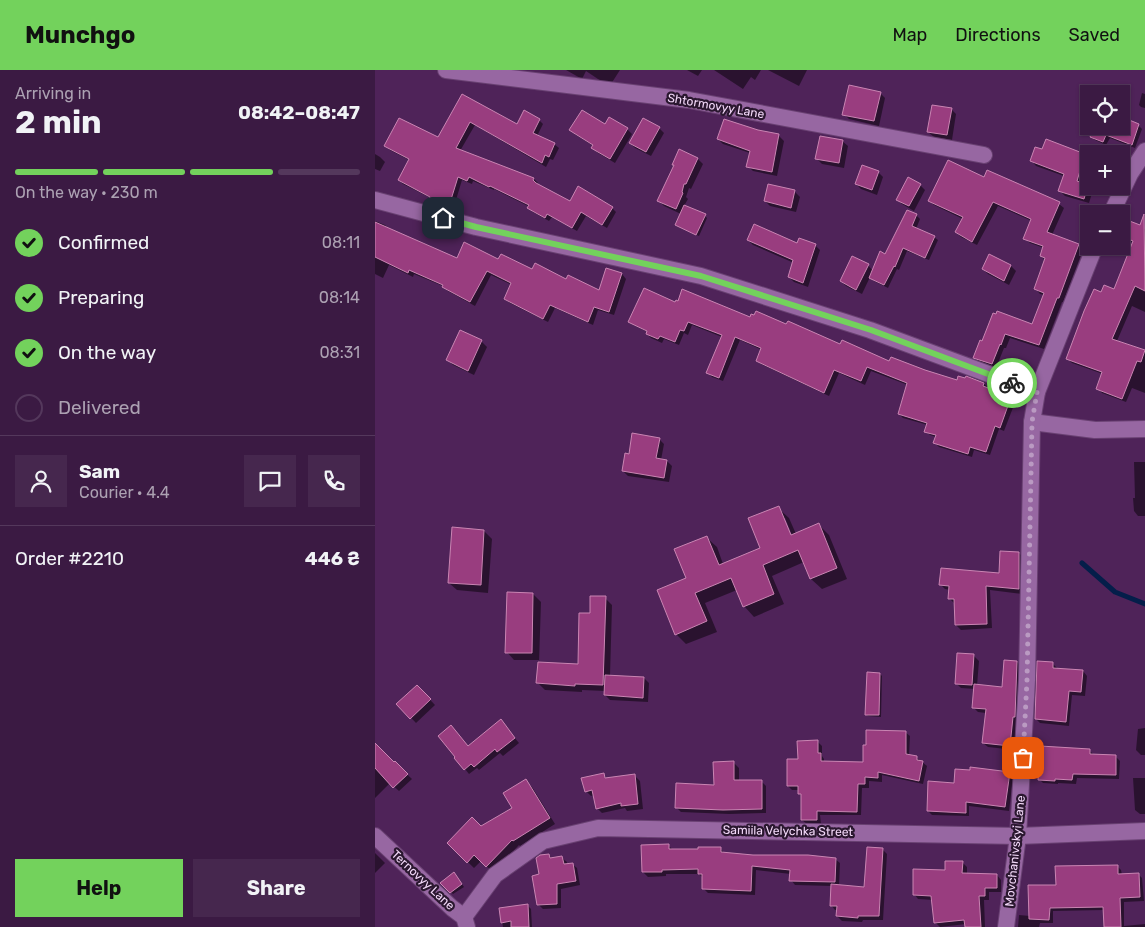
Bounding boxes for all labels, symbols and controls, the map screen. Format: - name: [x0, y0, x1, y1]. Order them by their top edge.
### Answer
- text: Munchgo: [25, 21, 135, 49]
- text: Map: [892, 24, 927, 46]
- text: Directions: [955, 24, 1041, 46]
- text: Saved: [1069, 24, 1120, 46]
- text: Arriving in: [15, 84, 91, 103]
- map controls: [1080, 85, 1130, 255]
- button: locate: [1080, 85, 1130, 135]
- street label: Shtormovyy Lane: [666, 91, 766, 121]
- text: 08:42–08:47: [238, 101, 360, 124]
- text: 2 min: [15, 103, 102, 141]
- button: +: [1080, 145, 1130, 195]
- text: On the way · 230 m: [15, 183, 158, 202]
- pin: [422, 197, 464, 239]
- icon: home: [429, 204, 457, 232]
- button: −: [1080, 205, 1130, 255]
- icon: check: [15, 229, 43, 257]
- text: Confirmed: [58, 231, 149, 254]
- text: 08:11: [322, 233, 360, 252]
- icon: check: [15, 284, 43, 312]
- text: Preparing: [58, 286, 144, 309]
- text: 08:14: [319, 288, 360, 307]
- icon: check: [15, 339, 43, 367]
- text: On the way: [58, 341, 156, 364]
- text: 08:31: [319, 343, 360, 362]
- courier: [987, 358, 1037, 408]
- icon: bike: [998, 369, 1026, 397]
- text: Delivered: [58, 396, 141, 419]
- button: person: [15, 455, 67, 507]
- button: chat: [244, 455, 296, 507]
- button: phone: [308, 455, 360, 507]
- text: Sam: [79, 460, 120, 483]
- text: Courier · 4.4: [79, 483, 170, 502]
- text: Order #2210: [15, 547, 124, 570]
- text: 446 ₴: [305, 547, 360, 570]
- pin: [1002, 737, 1044, 779]
- icon: bag: [1009, 744, 1037, 772]
- street label: Movchanivskyi Lane: [1002, 794, 1028, 907]
- street label: Samiila Velychka Street: [723, 823, 854, 839]
- street label: Ternovyy Lane: [389, 847, 458, 913]
- button: Help: [15, 859, 183, 917]
- button: Share: [193, 859, 360, 917]

